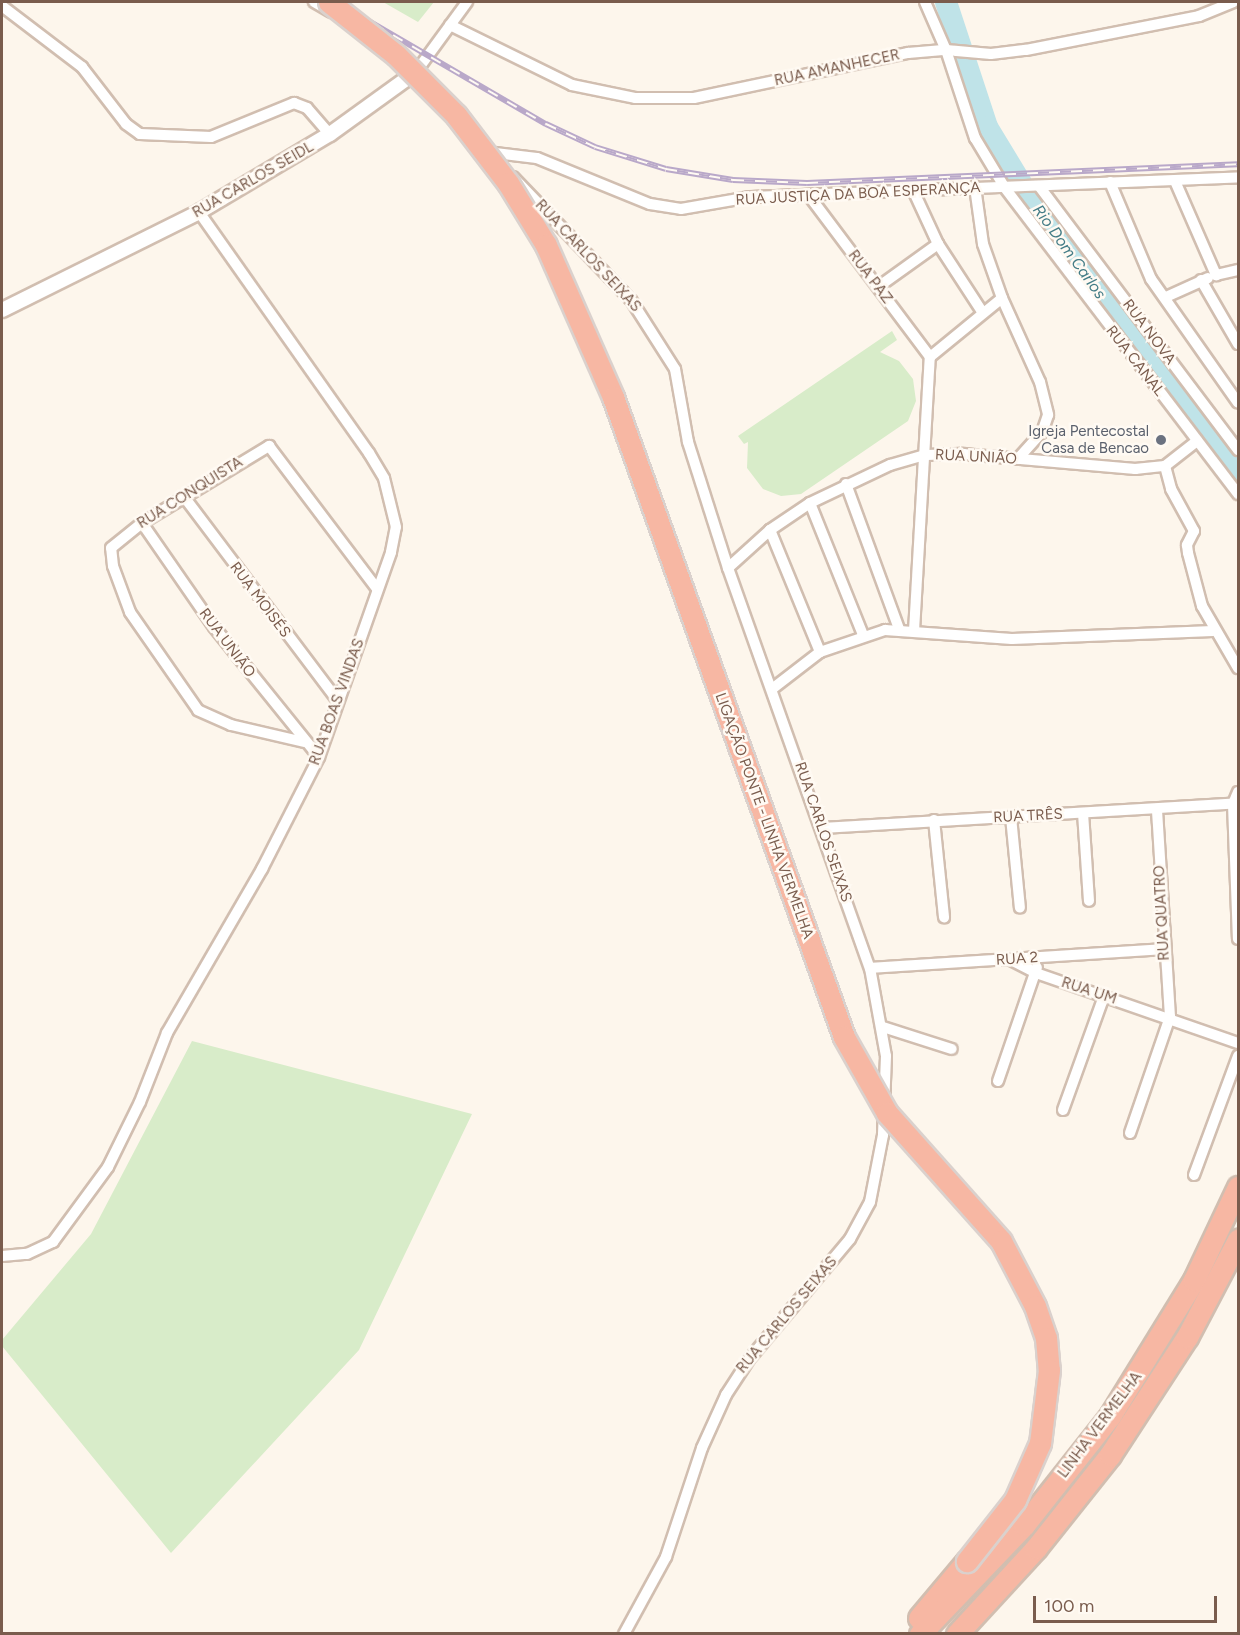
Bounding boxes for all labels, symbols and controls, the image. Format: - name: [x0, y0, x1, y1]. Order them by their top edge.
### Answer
- street label: RUA AMANHECER: [773, 46, 901, 90]
- street label: RUA CARLOS SEIDL: [189, 138, 317, 222]
- street label: RUA JUSTIÇA DA BOA ESPERANÇA: [735, 179, 981, 209]
- street label: RUA CARLOS SEIXAS: [531, 196, 645, 316]
- water label: Rio Dom Carlos: [1028, 201, 1110, 303]
- street label: RUA PAZ: [844, 247, 896, 307]
- street label: RUA NOVA: [1119, 296, 1179, 368]
- street label: RUA CANAL: [1102, 322, 1168, 400]
- place label: Igreja Pentecostal Casa de Bencao: [1028, 422, 1149, 457]
- marker: Igreja Pentecostal Casa de Bencao: [1154, 433, 1168, 447]
- street label: RUA UNIÃO: [935, 446, 1017, 468]
- street label: RUA CONQUISTA: [134, 453, 246, 533]
- street label: RUA MOISÉS: [226, 559, 294, 641]
- street label: RUA UNIÃO: [195, 605, 259, 681]
- street label: RUA BOAS VINDAS: [306, 636, 368, 768]
- street label: LIGAÇÃO PONTE - LINHA VERMELHA: [711, 691, 817, 941]
- street label: RUA CARLOS SEIXAS: [791, 760, 855, 904]
- street label: RUA TRÊS: [993, 805, 1063, 827]
- street label: RUA QUATRO: [1151, 865, 1173, 961]
- street label: RUA 2: [995, 949, 1039, 969]
- street label: RUA UM: [1059, 974, 1119, 1008]
- street label: RUA CARLOS SEIXAS: [733, 1253, 841, 1377]
- street label: LINHA VERMELHA: [1054, 1368, 1146, 1482]
- scale bar: [1036, 1584, 1220, 1622]
- text: 100 m: [1044, 1595, 1094, 1617]

